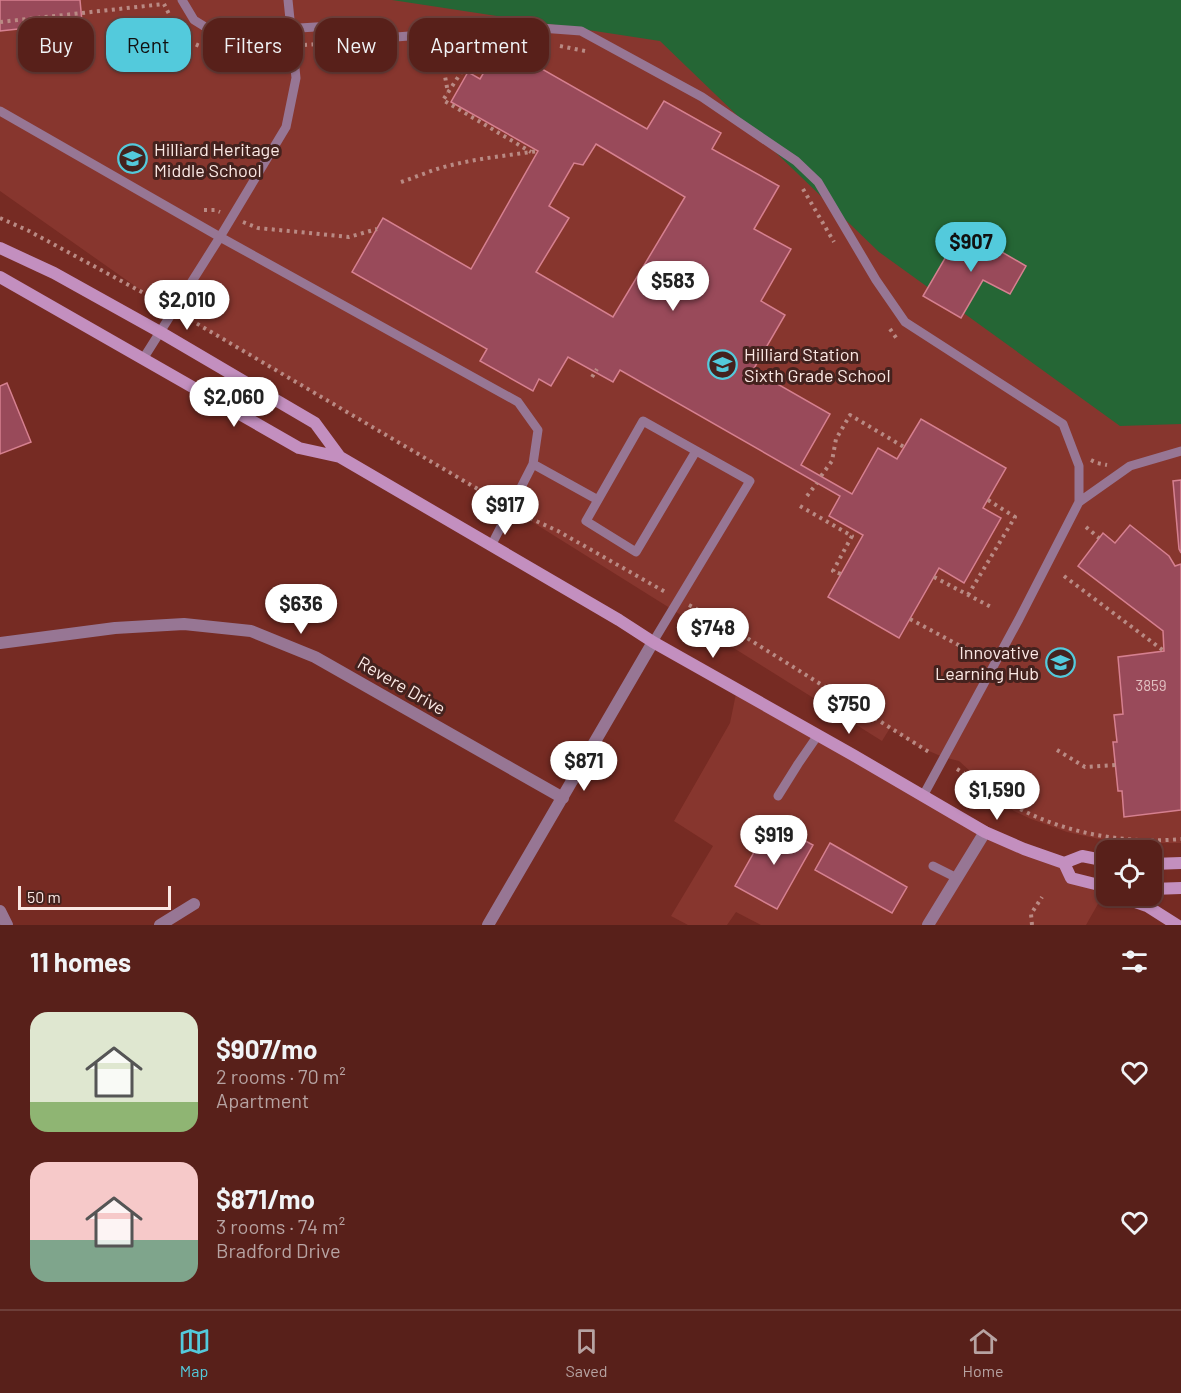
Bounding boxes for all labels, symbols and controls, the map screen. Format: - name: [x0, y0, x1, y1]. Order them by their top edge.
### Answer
- chip: Buy: [18, 18, 94, 72]
- chip: Rent: [106, 18, 191, 72]
- chip: Filters: [203, 18, 303, 72]
- chip: New: [315, 18, 397, 72]
- chip: Apartment: [409, 18, 549, 72]
- place label: Hilliard Heritage Middle School: [154, 138, 280, 181]
- school or university icon: Hilliard Heritage Middle School: [117, 143, 149, 175]
- pin: $907: [935, 222, 1007, 273]
- text: $907: [949, 229, 993, 253]
- pin: $583: [637, 261, 709, 312]
- text: $583: [651, 268, 695, 292]
- pin: $2,010: [138, 280, 236, 331]
- text: $2,010: [158, 287, 216, 311]
- place label: Hilliard Station Sixth Grade School: [744, 343, 891, 386]
- school or university icon: Hilliard Station Sixth Grade School: [707, 348, 739, 380]
- pin: $2,060: [185, 377, 283, 428]
- text: $2,060: [204, 384, 264, 408]
- pin: $917: [469, 485, 541, 536]
- text: $917: [486, 492, 524, 516]
- pin: $636: [265, 584, 337, 635]
- text: $636: [279, 591, 323, 615]
- pin: $748: [677, 608, 749, 659]
- text: $748: [691, 615, 735, 639]
- place label: Innovative Learning Hub: [935, 641, 1039, 684]
- school or university icon: Innovative Learning Hub: [1044, 646, 1076, 678]
- street label: Revere Drive: [354, 651, 450, 719]
- house number: 3859: [1135, 676, 1167, 694]
- pin: $750: [813, 684, 885, 735]
- text: $750: [827, 691, 871, 715]
- pin: $871: [548, 741, 620, 792]
- text: $871: [564, 748, 604, 772]
- pin: $1,590: [948, 770, 1046, 821]
- text: $1,590: [969, 777, 1025, 801]
- pin: $919: [738, 815, 810, 866]
- text: $919: [754, 822, 794, 846]
- map controls: [1096, 840, 1162, 906]
- button: locate: [1096, 840, 1162, 906]
- scale bar: [18, 883, 171, 910]
- text: 50 m: [27, 887, 61, 906]
- icon: filters: [1118, 945, 1151, 978]
- text: 11 homes: [30, 946, 131, 977]
- text: $907/mo: [216, 1033, 317, 1064]
- icon: home: [78, 1036, 150, 1108]
- icon: heart: [1118, 1056, 1151, 1089]
- text: 2 rooms · 70 m²: [216, 1064, 346, 1088]
- text: Apartment: [216, 1088, 309, 1112]
- text: $871/mo: [216, 1183, 315, 1214]
- icon: home: [78, 1186, 150, 1258]
- icon: heart: [1118, 1206, 1151, 1239]
- text: 3 rooms · 74 m²: [216, 1214, 345, 1238]
- text: Bradford Drive: [216, 1238, 341, 1262]
- tab: Map: [178, 1325, 211, 1380]
- tab: Saved: [566, 1325, 608, 1380]
- tab: Home: [963, 1325, 1003, 1380]

